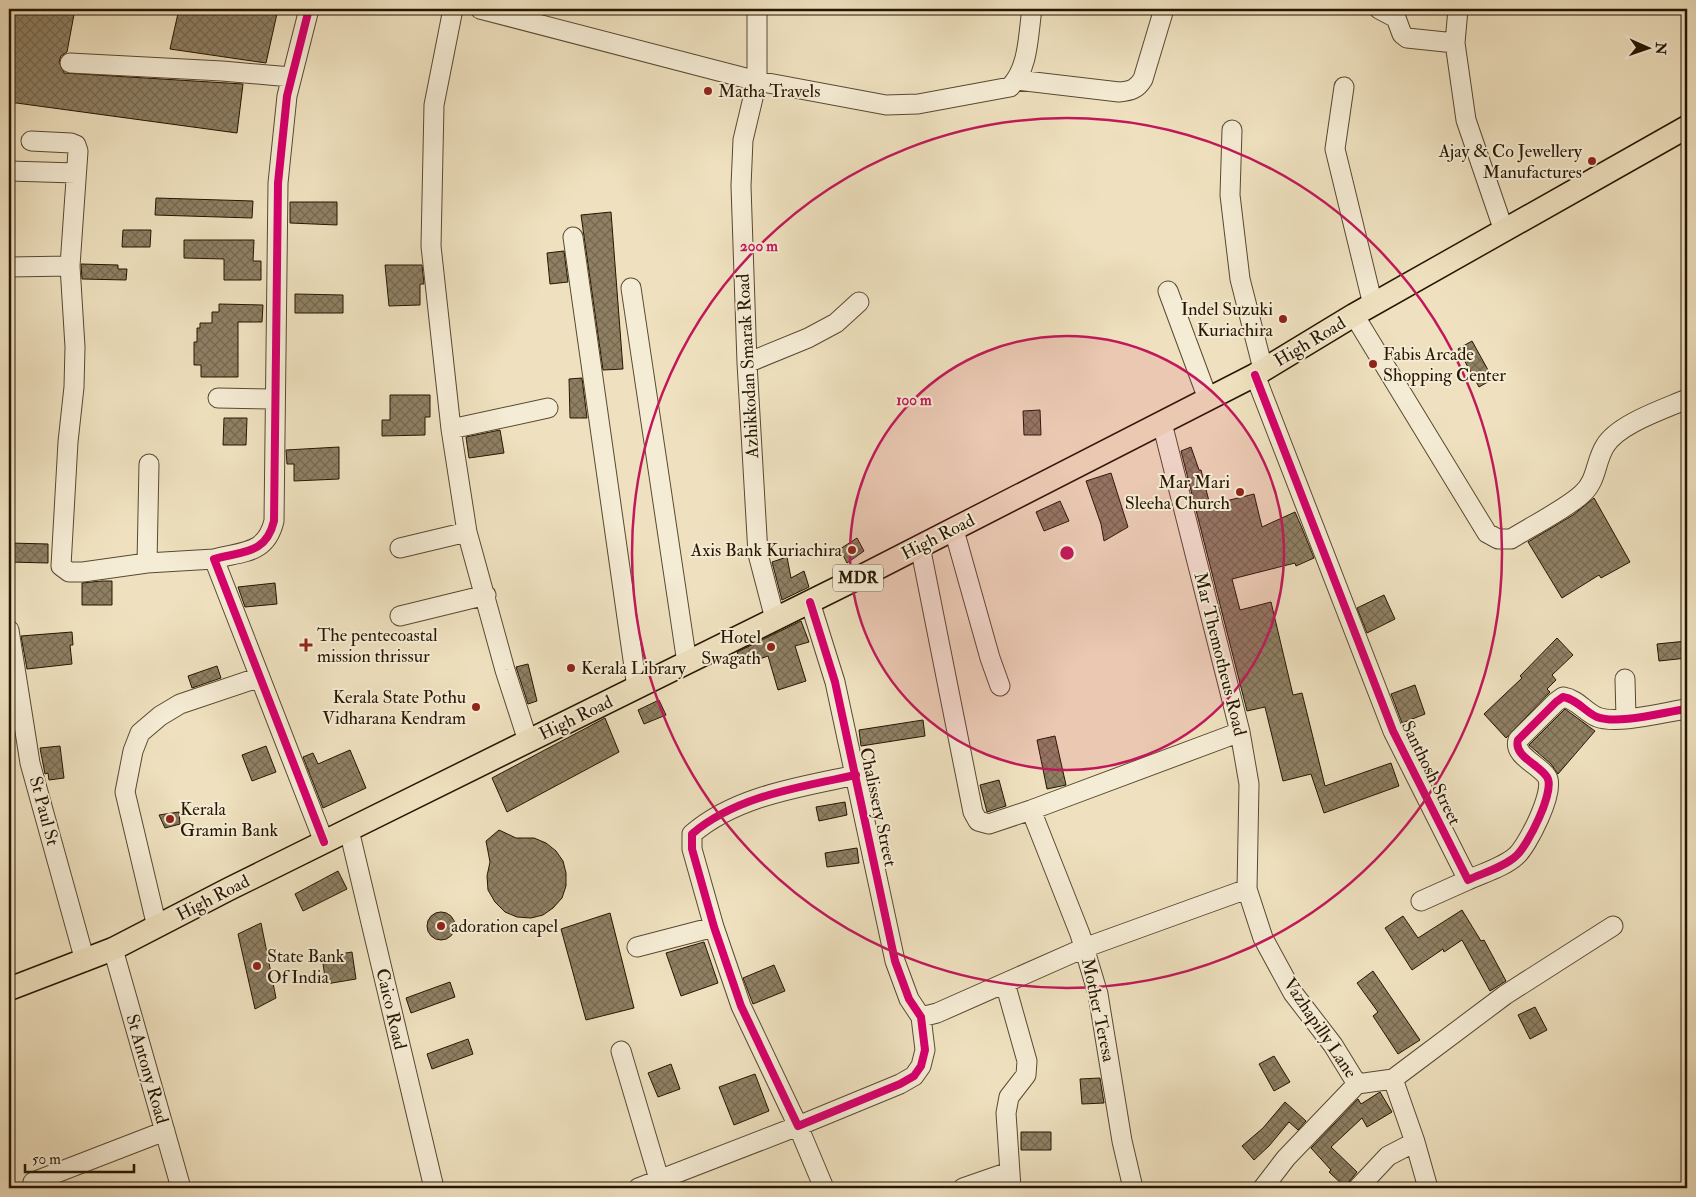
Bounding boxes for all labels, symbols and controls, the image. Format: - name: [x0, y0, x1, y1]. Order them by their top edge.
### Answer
- north arrow: [1624, 22, 1674, 72]
- text: N: [1652, 41, 1669, 55]
- place label: Matha Travels: [718, 80, 820, 103]
- marker: Matha Travels: [702, 85, 714, 97]
- place label: Ajay & Co Jewellery Manufactures: [1438, 140, 1583, 184]
- marker: Ajay & Co Jewellery Manufactures: [1586, 155, 1598, 167]
- text: 200 m: [740, 237, 778, 256]
- street label: Azhikkodan Smarak Road: [732, 273, 764, 460]
- place label: Indel Suzuki Kuriachira: [1181, 298, 1274, 342]
- street label: High Road: [1270, 312, 1350, 372]
- marker: Indel Suzuki Kuriachira: [1277, 313, 1289, 325]
- place label: Fabis Arcade Shopping Center: [1383, 343, 1506, 387]
- marker: Fabis Arcade Shopping Center: [1367, 358, 1379, 370]
- text: 100 m: [896, 391, 932, 410]
- place label: Mar Mari Sleeha Church: [1125, 471, 1231, 515]
- marker: Mar Mari Sleeha Church: [1234, 486, 1246, 498]
- street label: High Road: [897, 509, 979, 565]
- place label: Axis Bank Kuriachira: [690, 539, 843, 562]
- marker: Axis Bank Kuriachira: [846, 544, 858, 556]
- centre of rings: [1058, 544, 1076, 562]
- road number: MDR: [833, 564, 883, 592]
- street label: Mar Themotheus Road: [1189, 570, 1251, 738]
- place label: The pentecoastal mission thrissur: [317, 624, 438, 668]
- place label: Hotel Swagath: [701, 626, 762, 670]
- marker: The pentecoastal mission thrissur: [299, 638, 313, 652]
- marker: Hotel Swagath: [765, 641, 777, 653]
- place label: Kerala Library: [581, 657, 687, 680]
- marker: Kerala Library: [565, 662, 577, 674]
- place label: Kerala State Pothu Vidharana Kendram: [322, 686, 466, 730]
- street label: High Road: [535, 690, 617, 746]
- marker: Kerala State Pothu Vidharana Kendram: [470, 701, 482, 713]
- street label: Santhosh Street: [1396, 717, 1466, 829]
- street label: Chalissery Street: [854, 745, 902, 869]
- street label: St Paul St: [24, 774, 64, 848]
- place label: Kerala Gramin Bank: [180, 798, 279, 842]
- marker: Kerala Gramin Bank: [164, 813, 176, 825]
- street label: High Road: [172, 870, 254, 926]
- place label: adoration capel: [451, 915, 559, 938]
- marker: adoration capel: [435, 920, 447, 932]
- place label: State Bank Of India: [267, 945, 345, 989]
- street label: Mother Teresa: [1076, 956, 1120, 1065]
- marker: State Bank Of India: [251, 960, 263, 972]
- street label: Caico Road: [371, 966, 412, 1052]
- street label: Vazhapilly Lane: [1278, 973, 1362, 1083]
- street label: St Antony Road: [120, 1011, 174, 1127]
- scale bar: [25, 1142, 134, 1174]
- text: 50 m: [32, 1150, 61, 1169]

